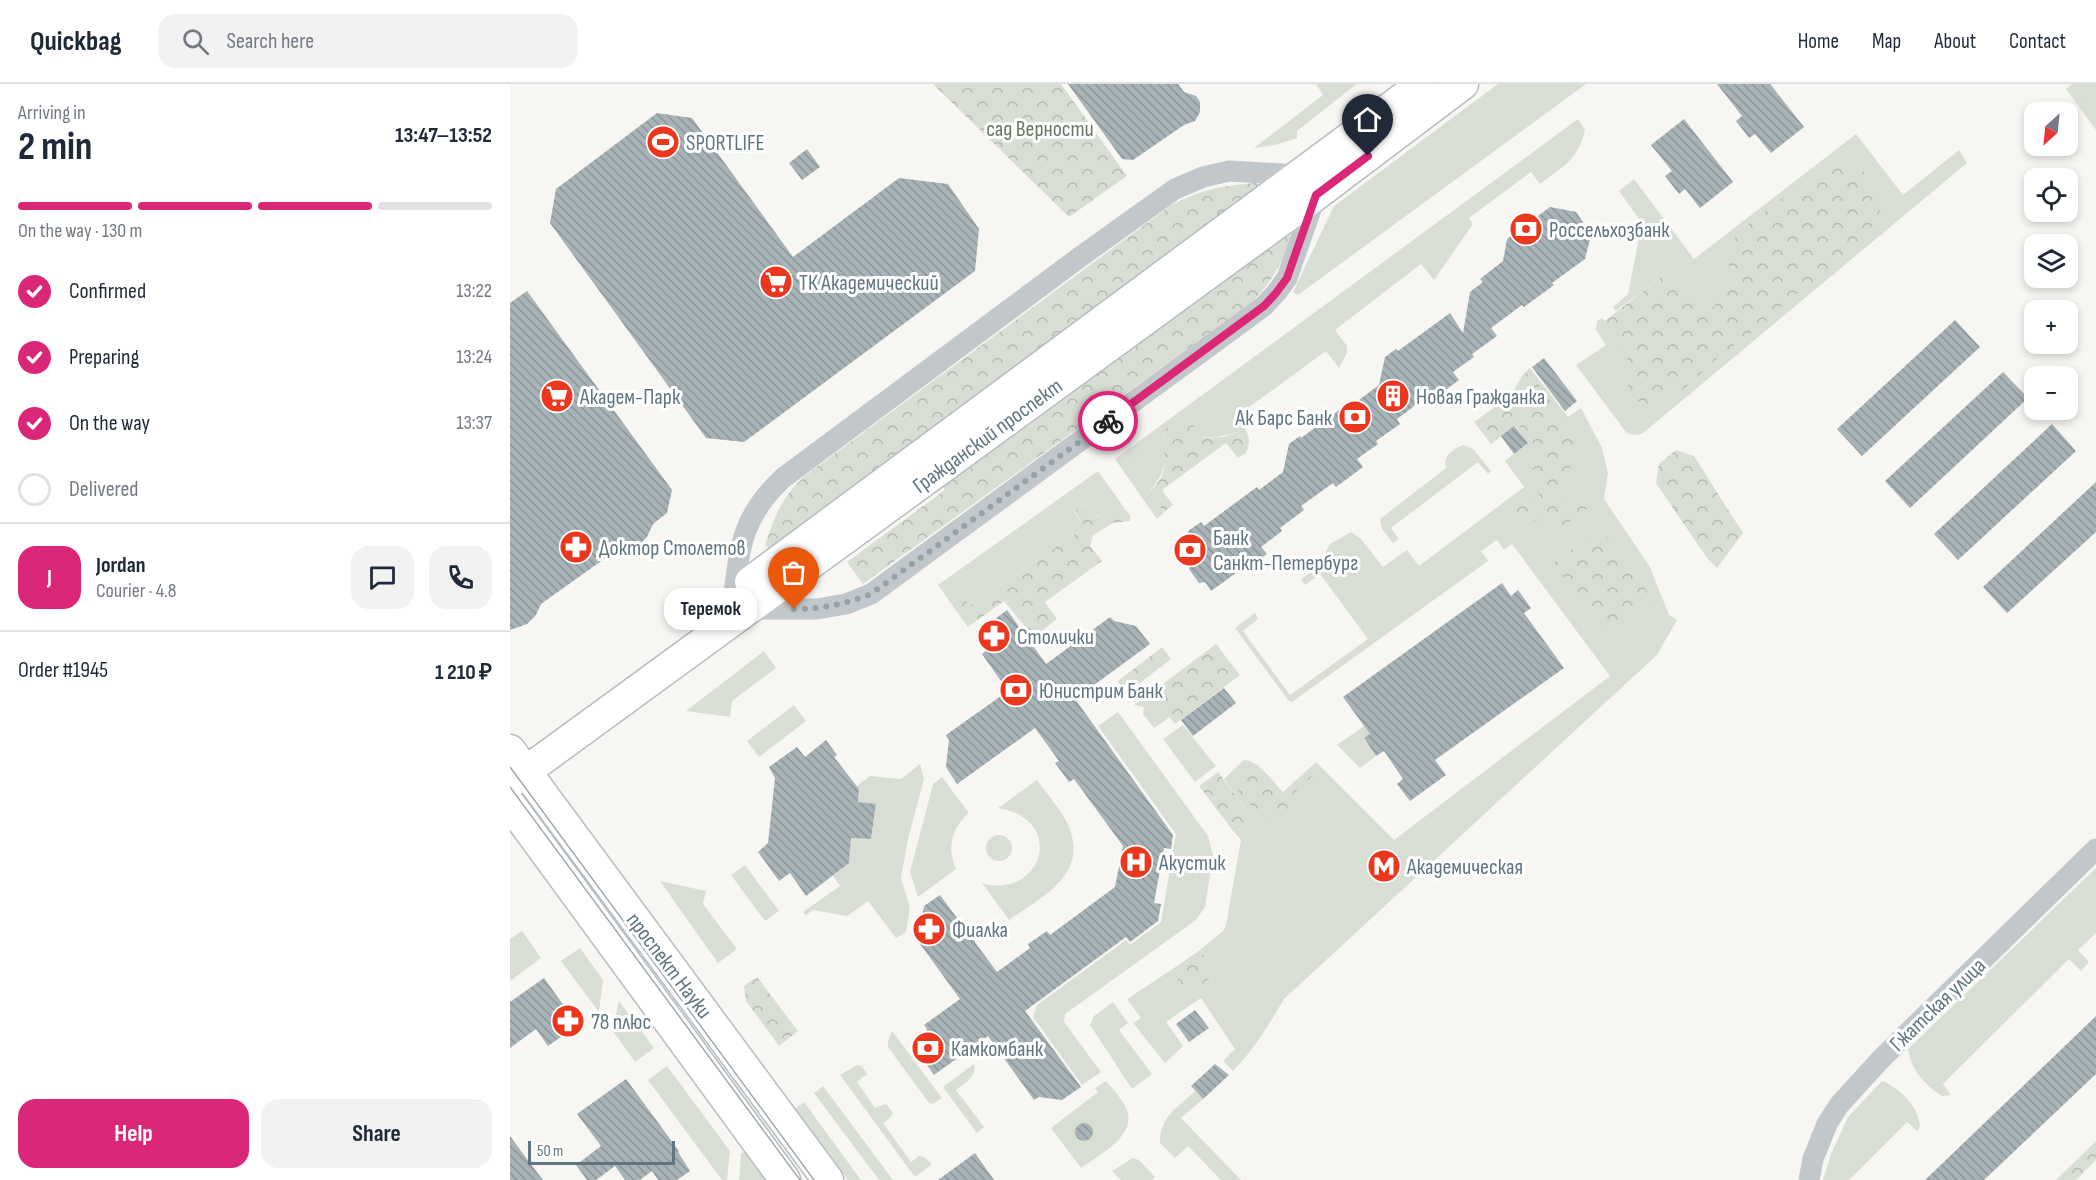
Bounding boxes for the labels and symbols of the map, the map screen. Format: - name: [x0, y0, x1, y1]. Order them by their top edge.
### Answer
- pin: [1342, 94, 1393, 156]
- north arrow: [2024, 102, 2078, 156]
- park label: сад Верности: [986, 116, 1094, 143]
- sports icon: SPORTLIFE: [645, 124, 681, 160]
- place label: SPORTLIFE: [686, 130, 765, 157]
- bank icon: Россельхозбанк: [1508, 211, 1544, 247]
- place label: Россельхозбанк: [1549, 217, 1670, 244]
- supermarket icon: ТК Академический: [758, 264, 794, 300]
- place label: ТК Академический: [799, 270, 939, 297]
- street label: Гражданский проспект: [908, 373, 1068, 500]
- supermarket icon: Академ-Парк: [539, 378, 575, 414]
- building icon: Новая Гражданка: [1375, 378, 1411, 414]
- place label: Академ-Парк: [579, 384, 681, 411]
- place label: Новая Гражданка: [1416, 384, 1545, 411]
- courier: [1078, 391, 1138, 451]
- bank icon: Ак Барс Банк: [1337, 399, 1373, 435]
- place label: Ак Барс Банк: [1235, 405, 1333, 432]
- place label: Банк Санкт-Петербург: [1213, 525, 1358, 577]
- pharmacy icon: Доктор Столетов: [558, 529, 594, 565]
- bank icon: Банк Санкт-Петербург: [1172, 532, 1208, 568]
- place label: Доктор Столетов: [599, 535, 746, 562]
- pin: [768, 547, 819, 609]
- callout: Теремок: [665, 588, 758, 630]
- pharmacy icon: Столички: [976, 618, 1012, 654]
- place label: Столички: [1017, 624, 1094, 651]
- bank icon: Юнистрим Банк: [998, 672, 1034, 708]
- place label: Юнистрим Банк: [1039, 678, 1164, 705]
- hospital icon: Акустик: [1118, 844, 1154, 880]
- metro station icon: Академическая: [1366, 848, 1402, 884]
- place label: Акустик: [1158, 850, 1226, 877]
- place label: Академическая: [1406, 854, 1523, 881]
- street label: проспект Науки: [620, 907, 718, 1024]
- pharmacy icon: Фиалка: [911, 911, 947, 947]
- place label: Фиалка: [952, 917, 1008, 944]
- street label: Гжатская улица: [1884, 953, 1992, 1058]
- pharmacy icon: 78 плюс: [550, 1003, 586, 1039]
- place label: 78 плюс: [591, 1009, 651, 1036]
- bank icon: Камкомбанк: [910, 1030, 946, 1066]
- place label: Камкомбанк: [951, 1036, 1044, 1063]
- scale bar: [528, 1138, 675, 1166]

